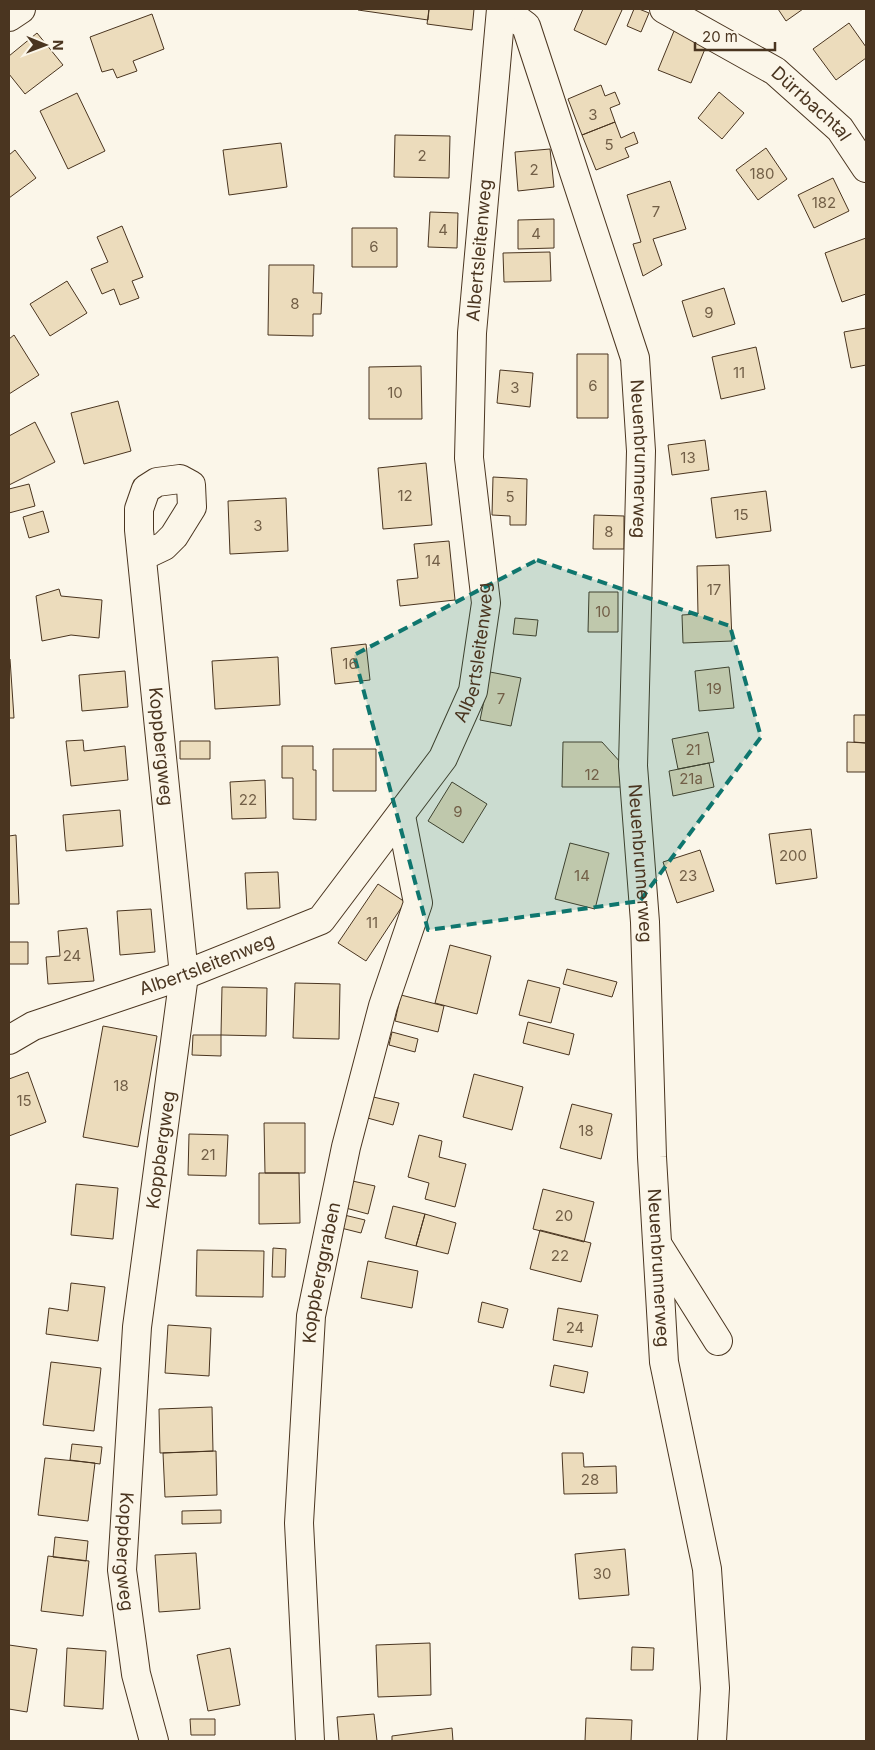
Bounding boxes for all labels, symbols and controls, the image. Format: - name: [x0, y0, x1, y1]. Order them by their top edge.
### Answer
- north arrow: [20, 20, 70, 70]
- scale bar: [695, 20, 775, 52]
- text: 20 m: [702, 27, 738, 46]
- text: N: [50, 40, 67, 51]
- street label: Dürrbachtal: [767, 62, 856, 145]
- house number: 3: [588, 105, 598, 124]
- house number: 5: [604, 135, 614, 154]
- house number: 2: [417, 146, 427, 165]
- house number: 2: [529, 160, 539, 179]
- house number: 180: [750, 164, 774, 183]
- street label: Albertsleitenweg: [462, 178, 496, 322]
- house number: 182: [812, 193, 836, 212]
- house number: 7: [652, 202, 660, 221]
- house number: 4: [438, 220, 448, 239]
- house number: 4: [531, 224, 541, 243]
- house number: 6: [369, 237, 379, 256]
- house number: 8: [290, 294, 300, 313]
- house number: 9: [704, 303, 714, 322]
- house number: 11: [733, 363, 745, 382]
- house number: 6: [588, 376, 598, 395]
- house number: 3: [510, 378, 520, 397]
- street label: Neuenbrunnerweg: [626, 379, 652, 539]
- house number: 10: [387, 383, 403, 402]
- house number: 13: [680, 448, 696, 467]
- house number: 12: [397, 486, 413, 505]
- house number: 5: [505, 487, 515, 506]
- house number: 15: [733, 505, 749, 524]
- house number: 3: [253, 516, 263, 535]
- house number: 8: [604, 522, 614, 541]
- house number: 14: [425, 551, 441, 570]
- house number: 17: [707, 580, 721, 599]
- street label: Albertsleitenweg: [449, 582, 496, 726]
- house number: 10: [595, 602, 611, 621]
- house number: 16: [342, 654, 358, 673]
- house number: 19: [706, 679, 722, 698]
- street label: Koppbergweg: [145, 686, 178, 807]
- house number: 7: [497, 689, 505, 708]
- house number: 21: [685, 740, 701, 759]
- house number: 12: [584, 765, 600, 784]
- house number: 21a: [679, 769, 703, 788]
- street label: Neuenbrunnerweg: [624, 783, 657, 943]
- house number: 22: [239, 790, 257, 809]
- house number: 9: [453, 802, 463, 821]
- house number: 200: [779, 846, 807, 865]
- house number: 14: [574, 866, 590, 885]
- house number: 23: [679, 866, 697, 885]
- house number: 11: [366, 913, 378, 932]
- street label: Albertsleitenweg: [136, 929, 277, 999]
- house number: 24: [63, 946, 81, 965]
- house number: 18: [113, 1076, 129, 1095]
- street label: Koppbergweg: [142, 1089, 179, 1210]
- house number: 15: [16, 1091, 32, 1110]
- house number: 18: [578, 1121, 594, 1140]
- house number: 21: [200, 1145, 216, 1164]
- street label: Neuenbrunnerweg: [644, 1188, 674, 1348]
- street label: Koppberggraben: [298, 1200, 344, 1344]
- house number: 20: [555, 1206, 573, 1225]
- house number: 22: [551, 1246, 569, 1265]
- house number: 24: [566, 1318, 584, 1337]
- house number: 28: [581, 1470, 599, 1489]
- street label: Koppbergweg: [112, 1492, 138, 1612]
- house number: 30: [593, 1564, 611, 1583]

